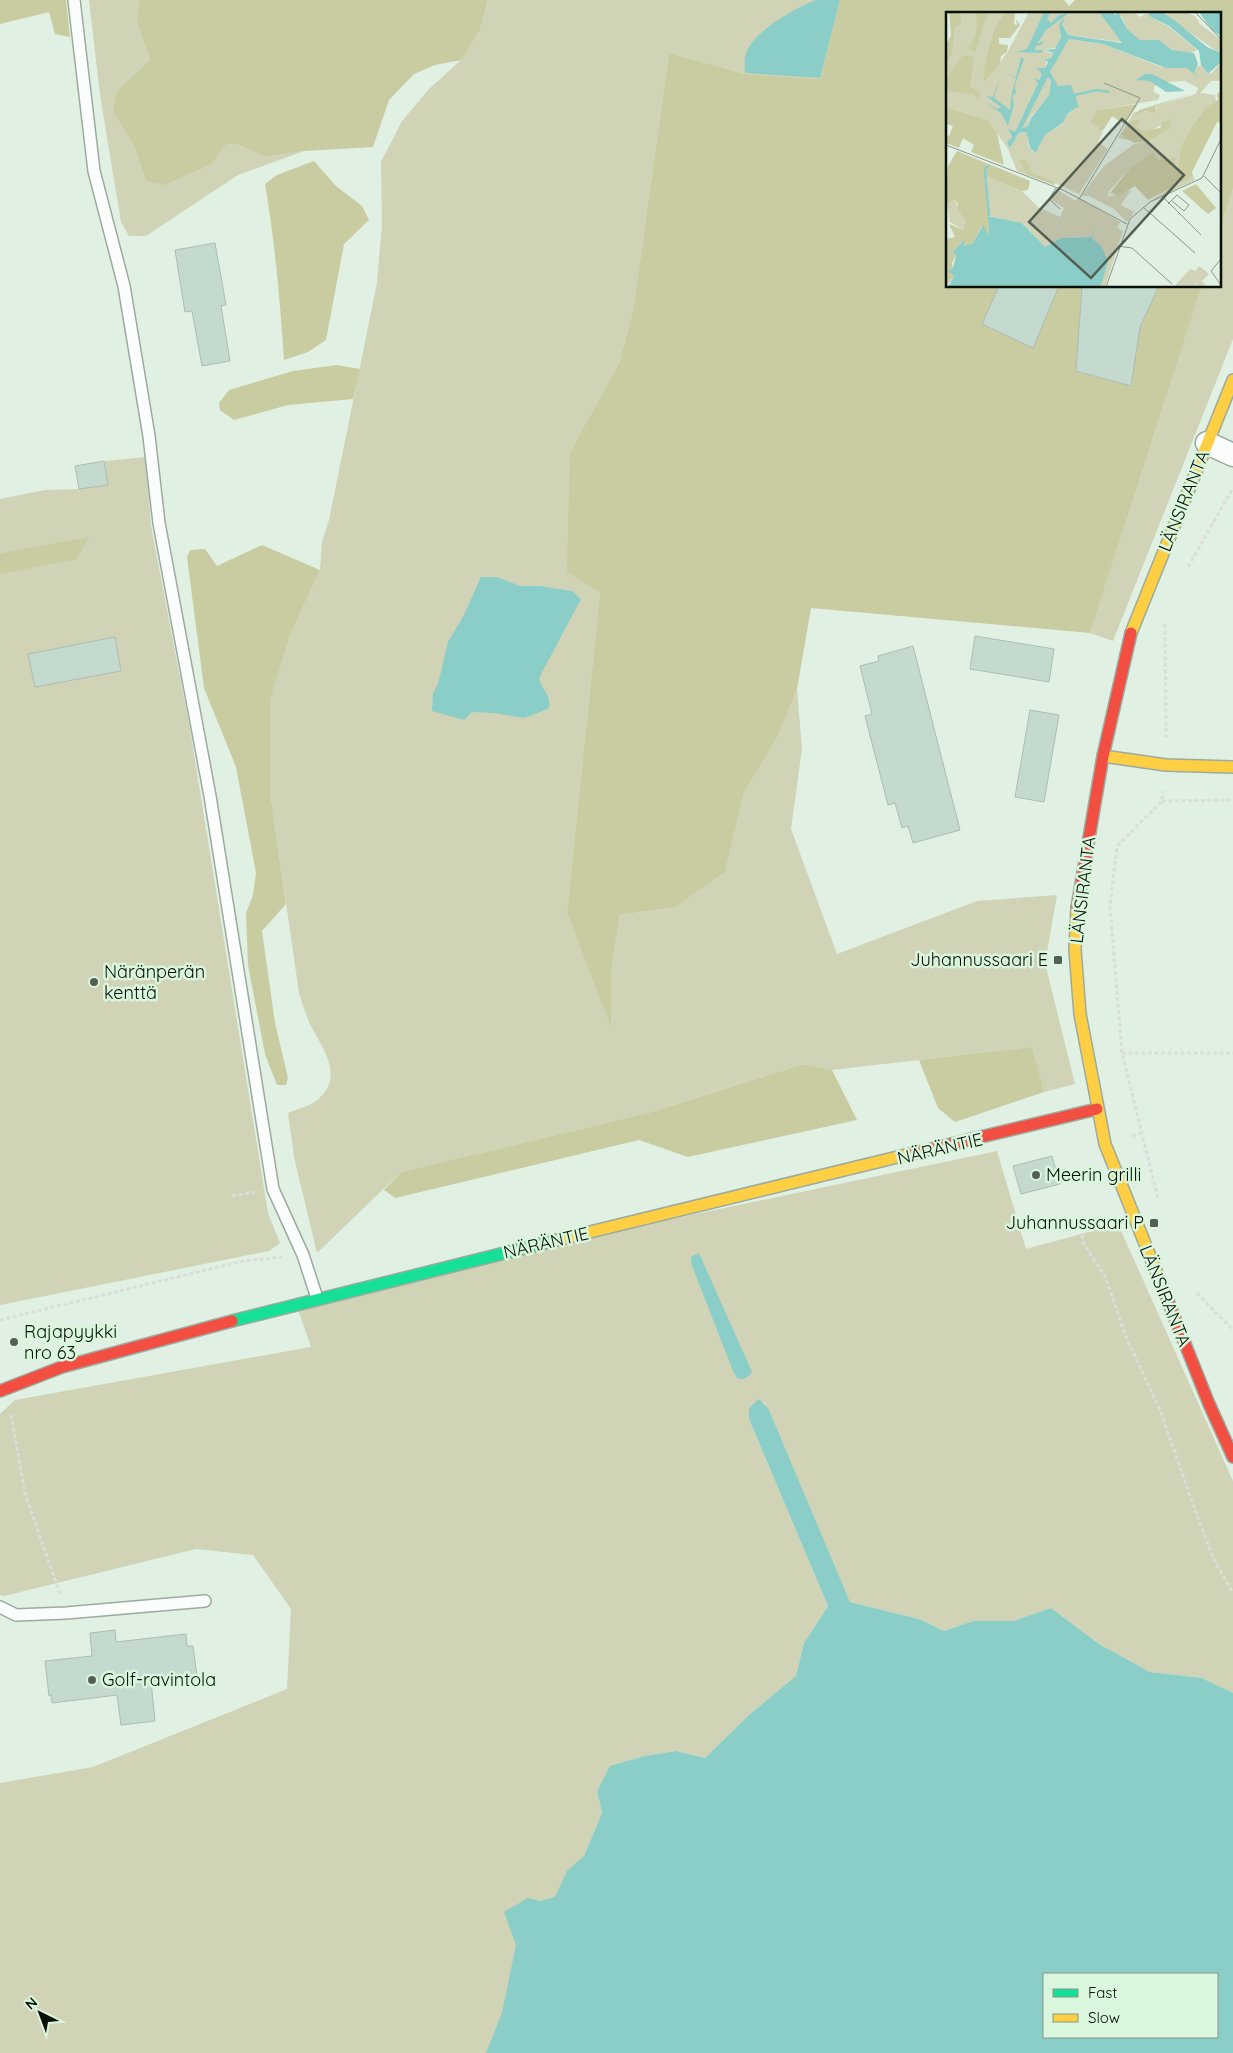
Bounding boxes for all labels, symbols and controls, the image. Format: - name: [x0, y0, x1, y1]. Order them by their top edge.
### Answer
- inset map: [946, 12, 1220, 288]
- street label: LÄNSIRANTA: [1153, 446, 1214, 555]
- street label: LÄNSIRANTA: [1065, 835, 1101, 945]
- place label: Juhannussaari E: [910, 948, 1048, 971]
- marker: Juhannussaari E: [1052, 954, 1064, 966]
- place label: Näränperän kenttä: [104, 960, 205, 1004]
- marker: Näränperän kenttä: [88, 976, 100, 988]
- street label: NÄRÄNTIE: [895, 1128, 985, 1170]
- place label: Meerin grilli: [1046, 1163, 1141, 1186]
- marker: Meerin grilli: [1030, 1169, 1042, 1181]
- place label: Juhannussaari P: [1006, 1211, 1144, 1234]
- marker: Juhannussaari P: [1148, 1217, 1160, 1229]
- street label: NÄRÄNTIE: [501, 1222, 591, 1264]
- street label: LÄNSIRANTA: [1135, 1242, 1196, 1350]
- place label: Rajapyykki nro 63: [24, 1320, 117, 1364]
- marker: Rajapyykki nro 63: [8, 1336, 20, 1348]
- place label: Golf-ravintola: [102, 1668, 216, 1691]
- marker: Golf-ravintola: [86, 1674, 98, 1686]
- legend: [1043, 1973, 1218, 2038]
- text: Fast: [1088, 1983, 1117, 2002]
- north arrow: [15, 1988, 65, 2038]
- text: N: [21, 1993, 41, 2013]
- text: Slow: [1088, 2008, 1120, 2027]

